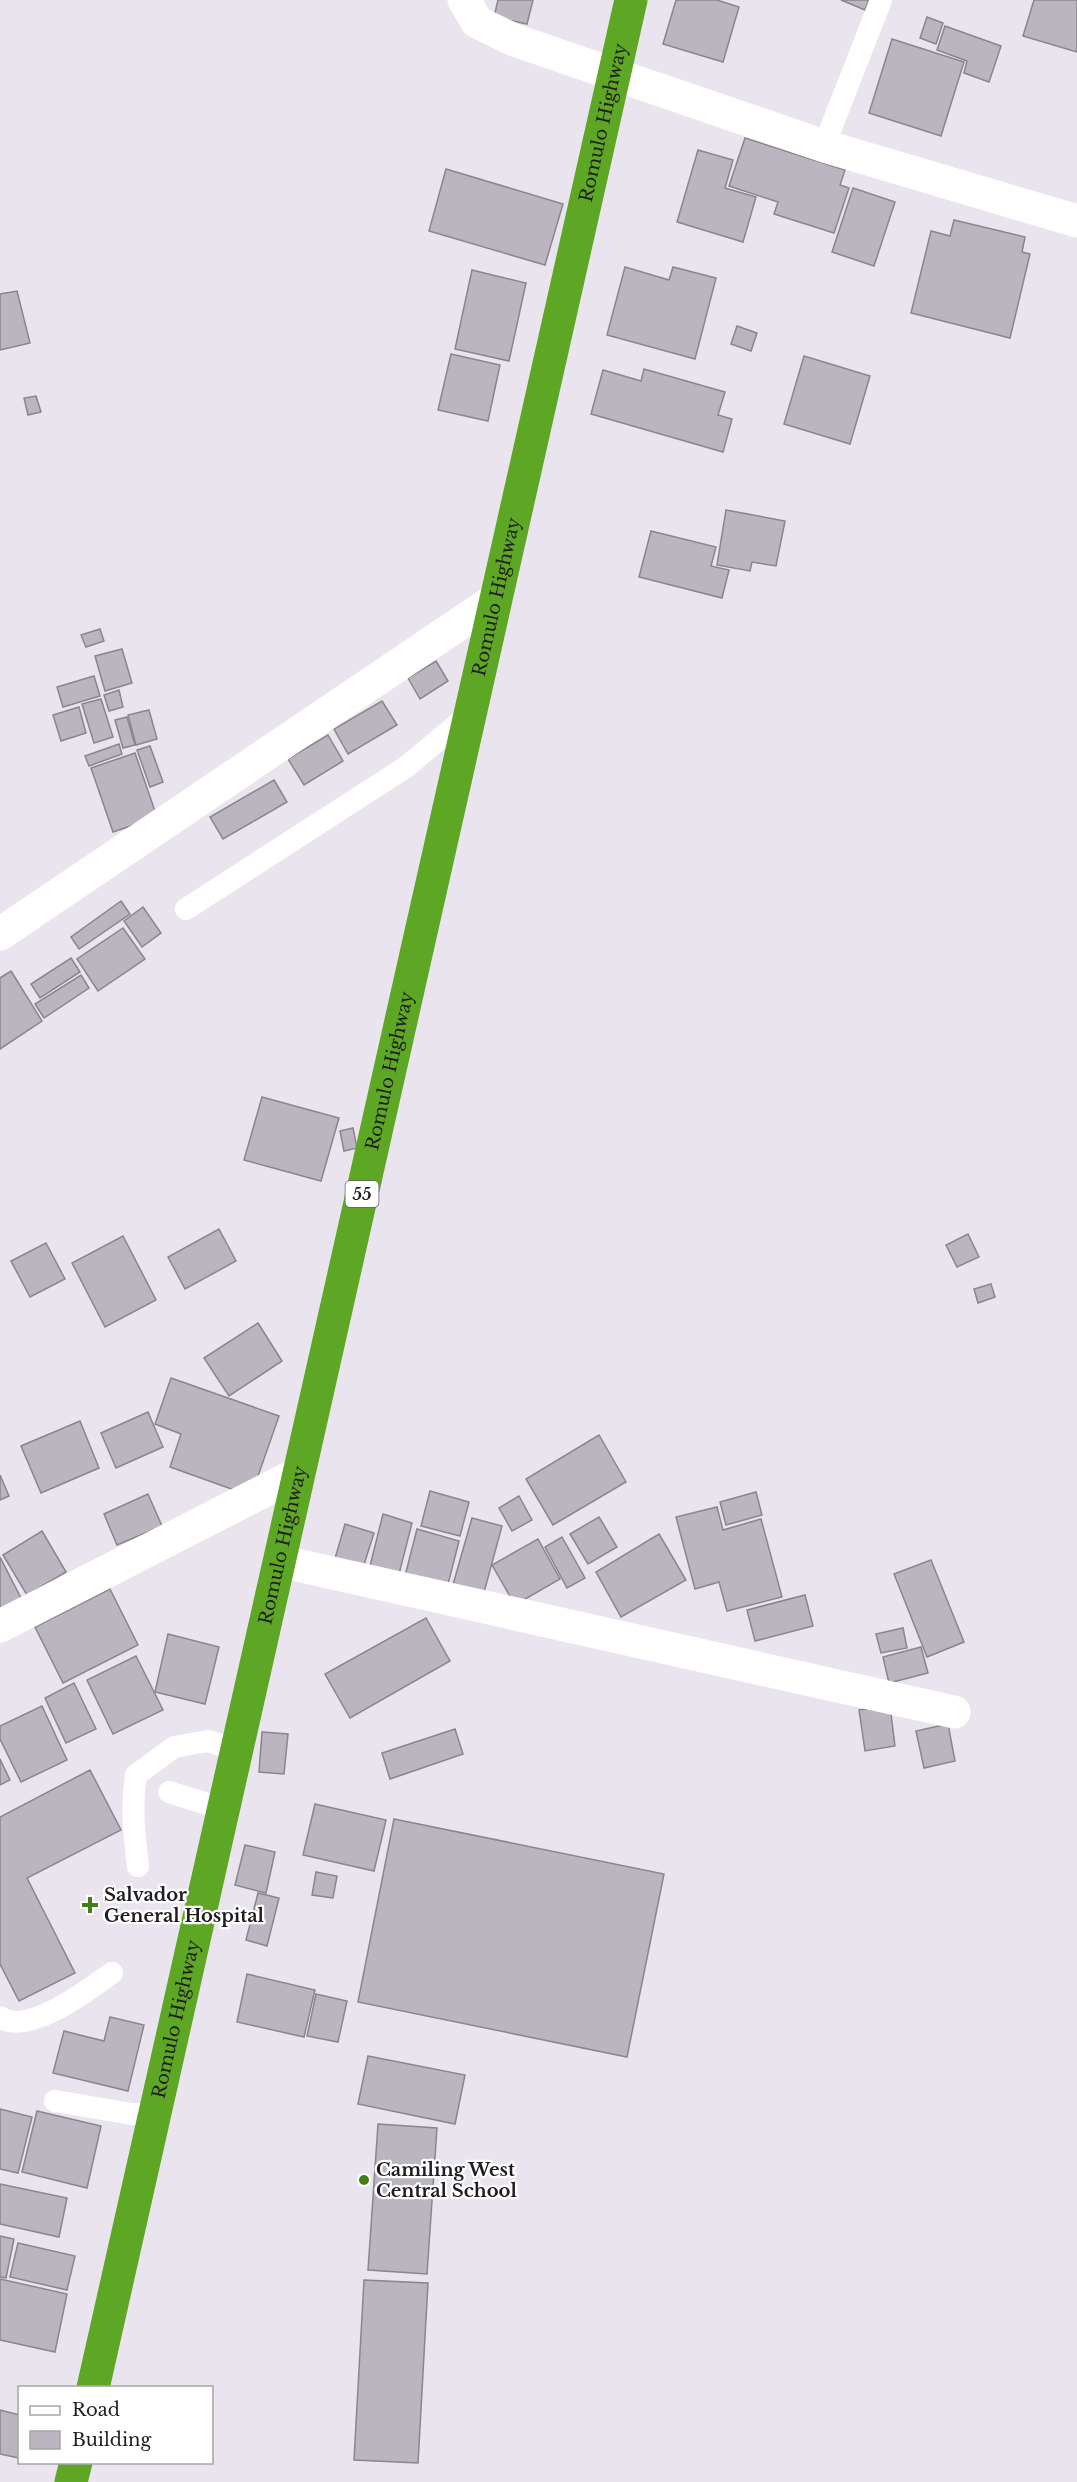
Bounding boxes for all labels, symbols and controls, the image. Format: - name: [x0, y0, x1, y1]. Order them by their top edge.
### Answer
- street label: Romulo Highway: [575, 41, 632, 204]
- street label: Romulo Highway: [468, 515, 525, 678]
- street label: Romulo Highway: [361, 989, 418, 1152]
- road number: 55: [346, 1181, 378, 1207]
- street label: Romulo Highway: [254, 1463, 312, 1627]
- place label: Salvador General Hospital: [104, 1884, 265, 1927]
- marker: Salvador General Hospital: [81, 1896, 99, 1914]
- street label: Romulo Highway: [148, 1937, 205, 2101]
- place label: Camiling West Central School: [376, 2159, 517, 2202]
- marker: Camiling West Central School: [357, 2173, 371, 2187]
- legend: [18, 2386, 213, 2464]
- text: Road: [72, 2399, 120, 2421]
- text: Building: [72, 2429, 151, 2451]

